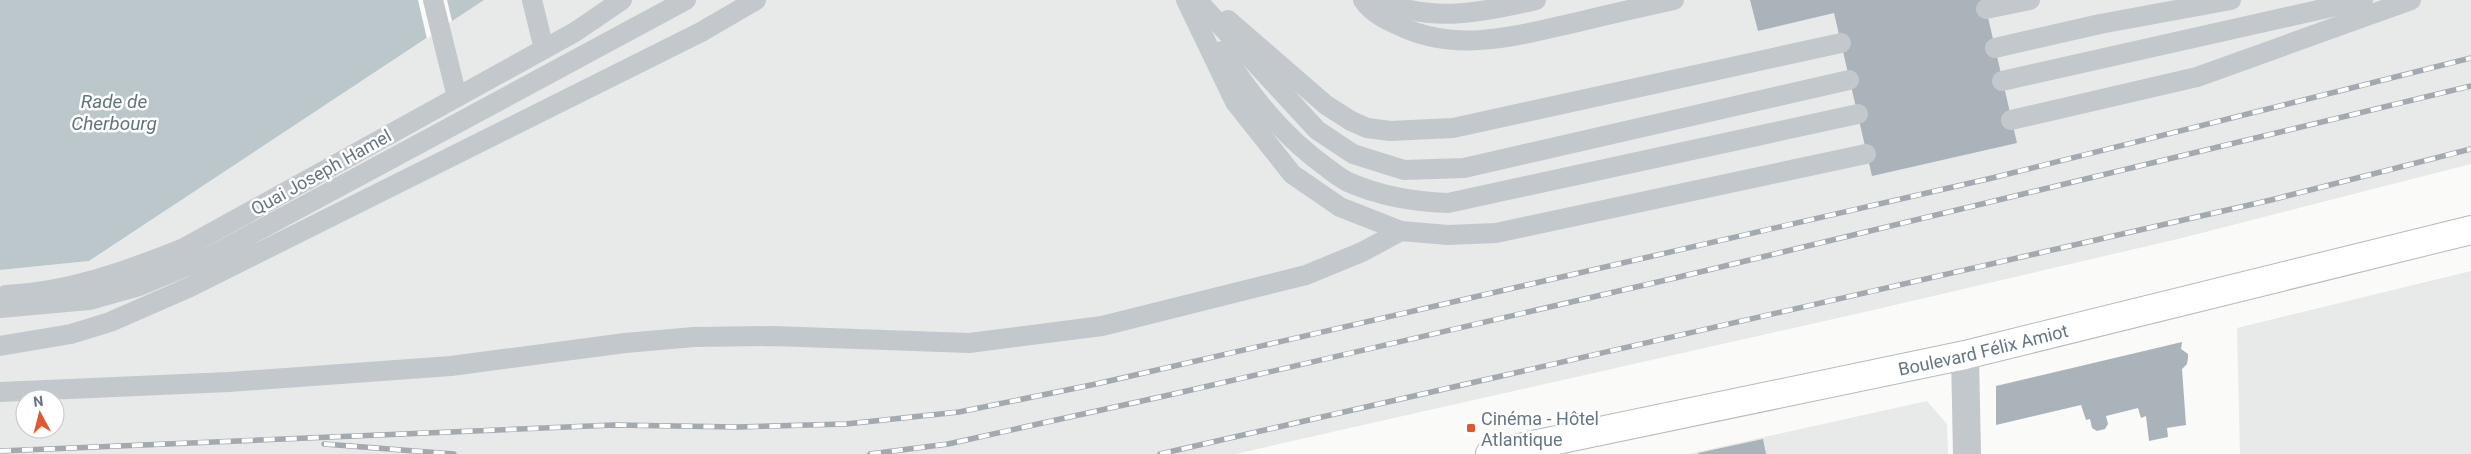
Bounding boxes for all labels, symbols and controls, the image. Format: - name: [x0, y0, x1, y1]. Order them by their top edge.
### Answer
- water label: Rade de Cherbourg: [71, 90, 157, 135]
- street label: Quai Joseph Hamel: [247, 125, 395, 219]
- street label: Boulevard Félix Amiot: [1896, 319, 2070, 379]
- north arrow: [15, 389, 65, 439]
- text: N: [33, 393, 44, 410]
- place label: Cinéma - Hôtel Atlantique: [1481, 408, 1599, 450]
- marker: Cinéma - Hôtel Atlantique: [1465, 422, 1477, 434]

